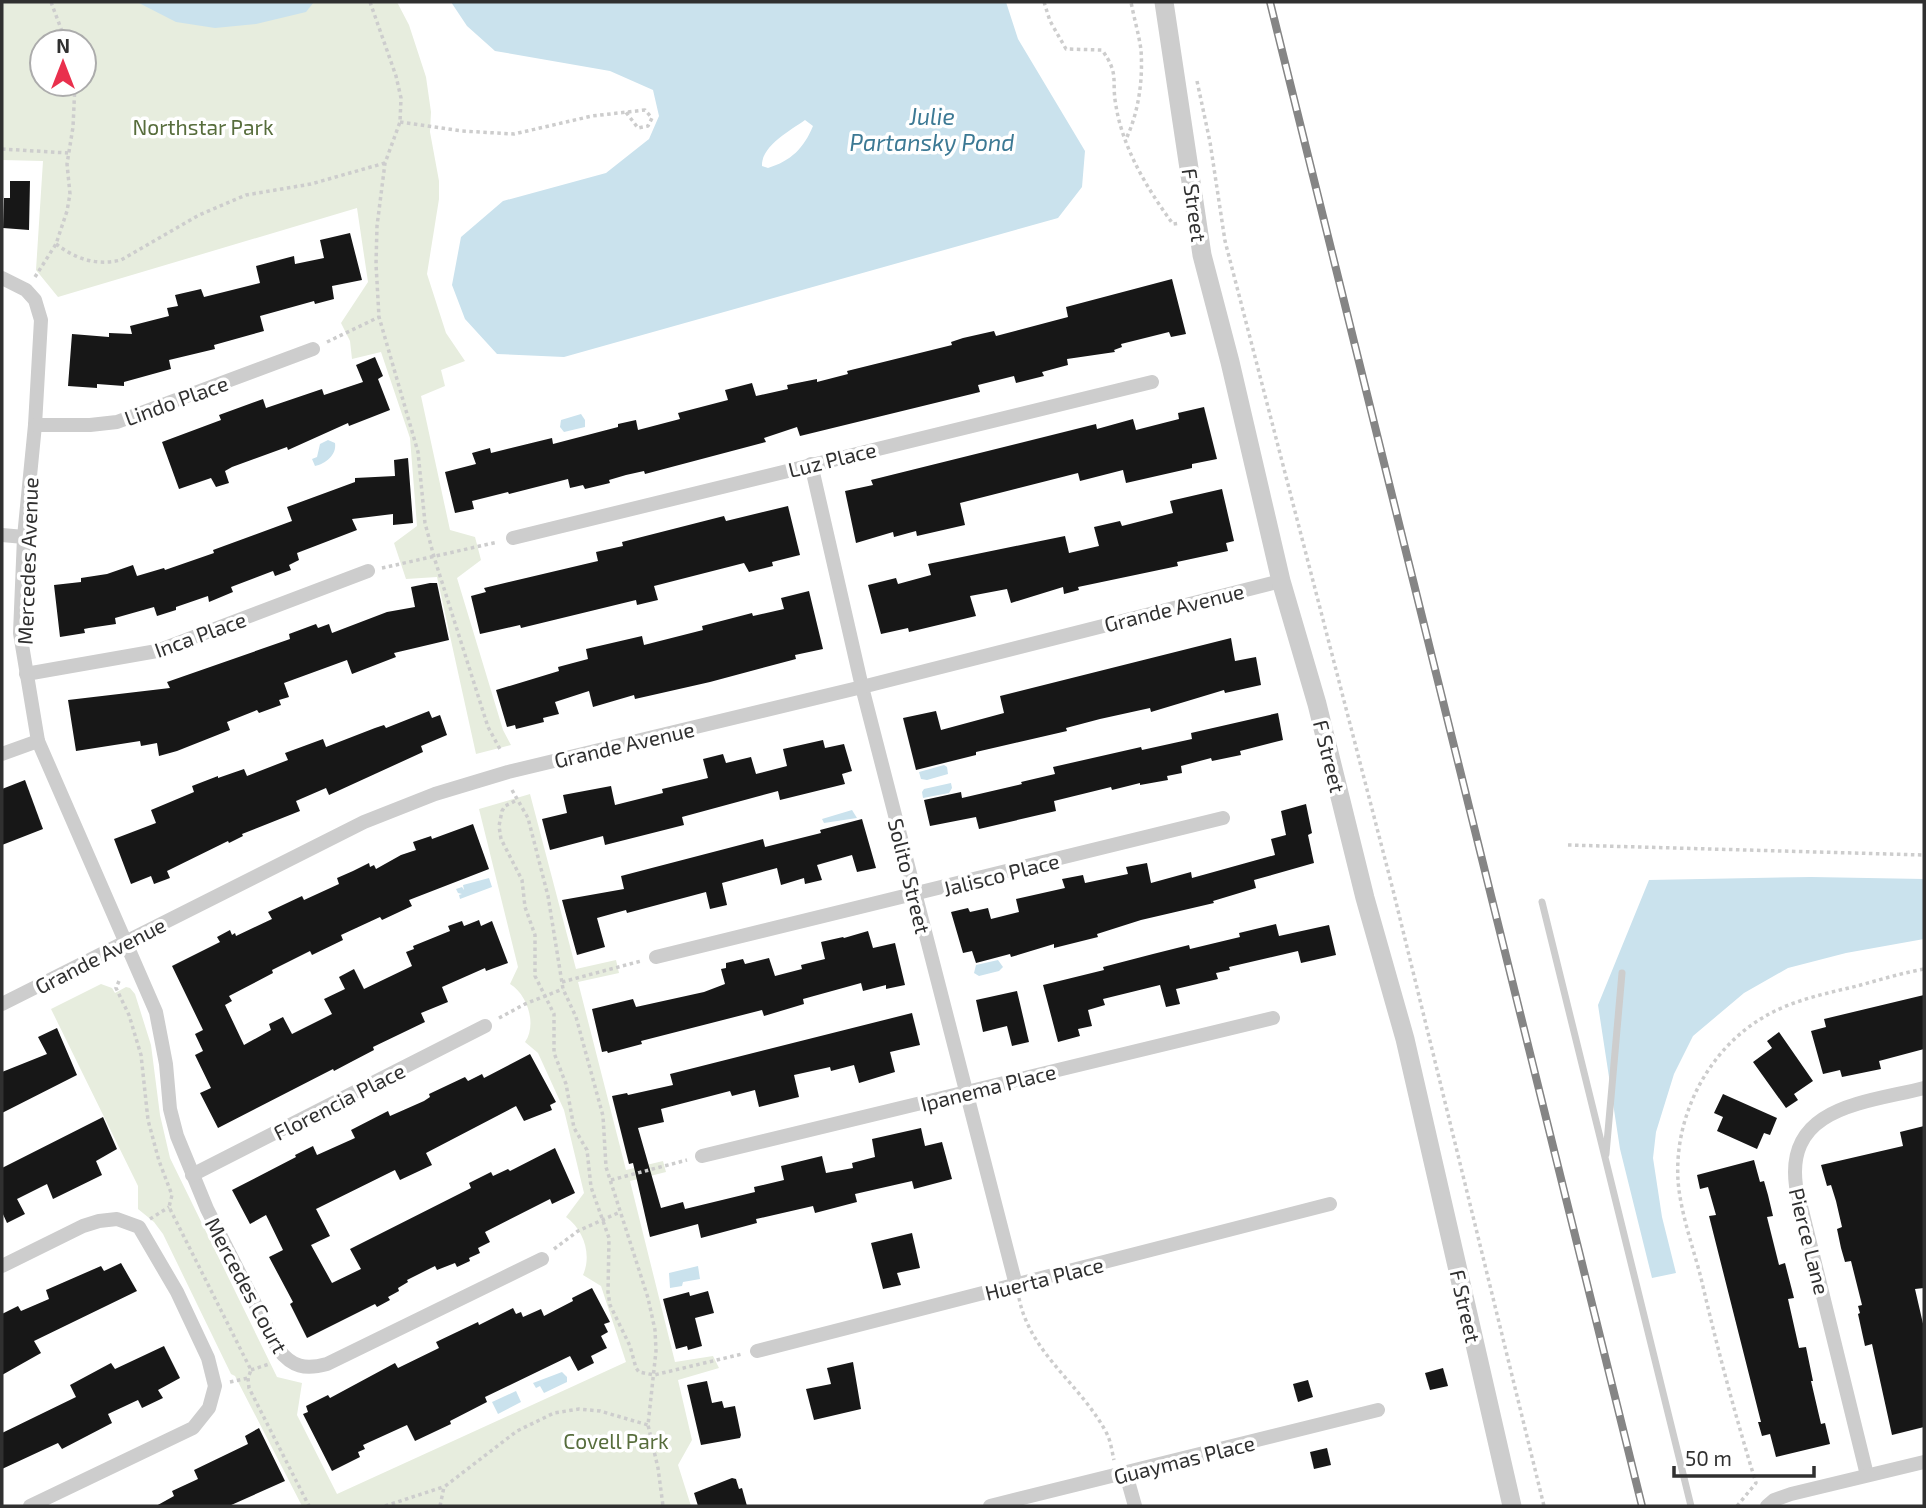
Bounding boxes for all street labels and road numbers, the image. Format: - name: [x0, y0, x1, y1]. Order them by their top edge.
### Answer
- street label: F Street: [1177, 167, 1213, 243]
- street label: Lindo Place: [121, 370, 231, 430]
- street label: Luz Place: [785, 436, 879, 482]
- street label: Mercedes Avenue: [12, 477, 42, 645]
- street label: Grande Avenue: [1102, 578, 1246, 636]
- street label: Inca Place: [151, 606, 249, 662]
- street label: Grande Avenue: [551, 716, 697, 772]
- street label: F Street: [1309, 717, 1351, 795]
- street label: Solito Street: [884, 816, 936, 936]
- street label: Jalisco Place: [940, 847, 1062, 901]
- street label: Grande Avenue: [31, 911, 169, 999]
- street label: Florencia Place: [269, 1057, 409, 1145]
- street label: Ipanema Place: [918, 1058, 1058, 1116]
- street label: Pierce Lane: [1785, 1185, 1835, 1297]
- street label: Mercedes Court: [201, 1213, 293, 1357]
- street label: Huerta Place: [982, 1251, 1106, 1305]
- street label: F Street: [1445, 1267, 1487, 1345]
- street label: Guaymas Place: [1111, 1429, 1257, 1489]

